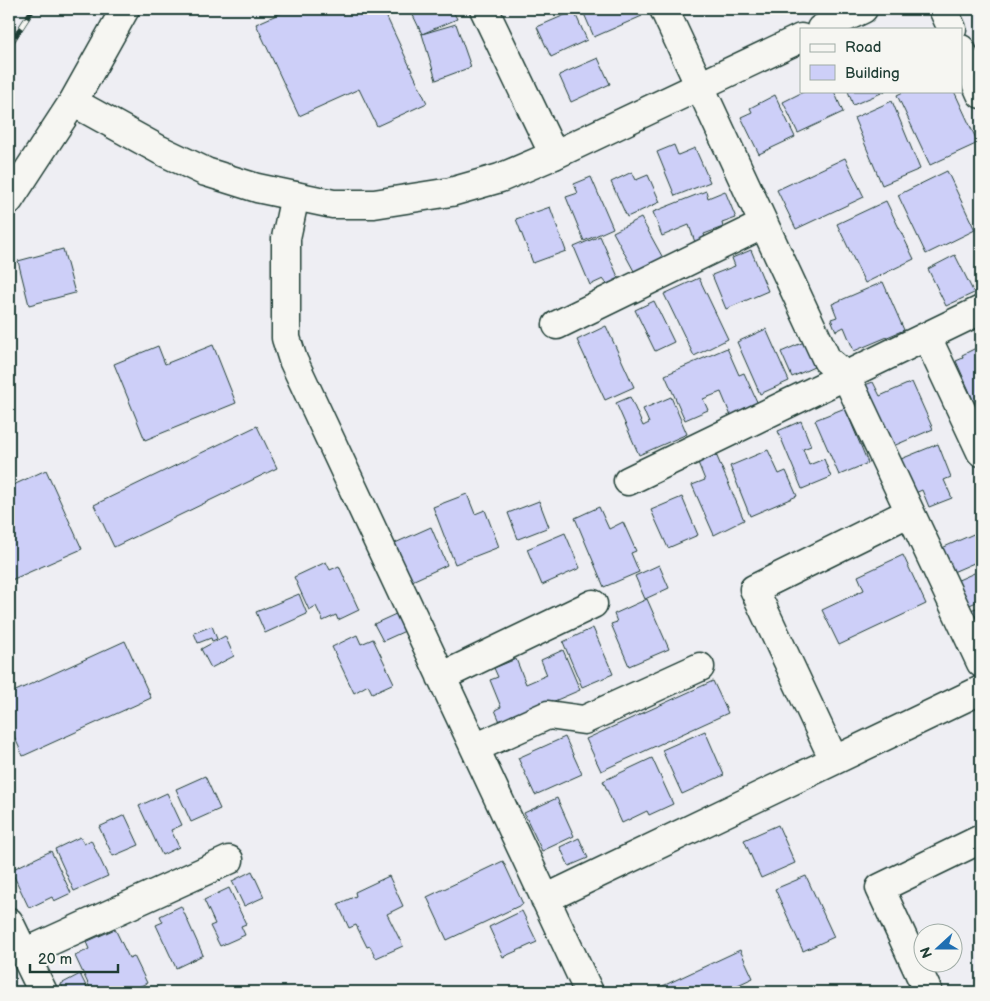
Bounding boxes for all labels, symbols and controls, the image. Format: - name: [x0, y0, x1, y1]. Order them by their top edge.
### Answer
- legend: [800, 28, 962, 92]
- text: Road: [845, 38, 881, 57]
- text: Building: [845, 64, 900, 83]
- north arrow: [912, 924, 962, 974]
- scale bar: [30, 941, 118, 973]
- text: N: [917, 945, 936, 960]
- text: 20 m: [38, 950, 72, 969]

